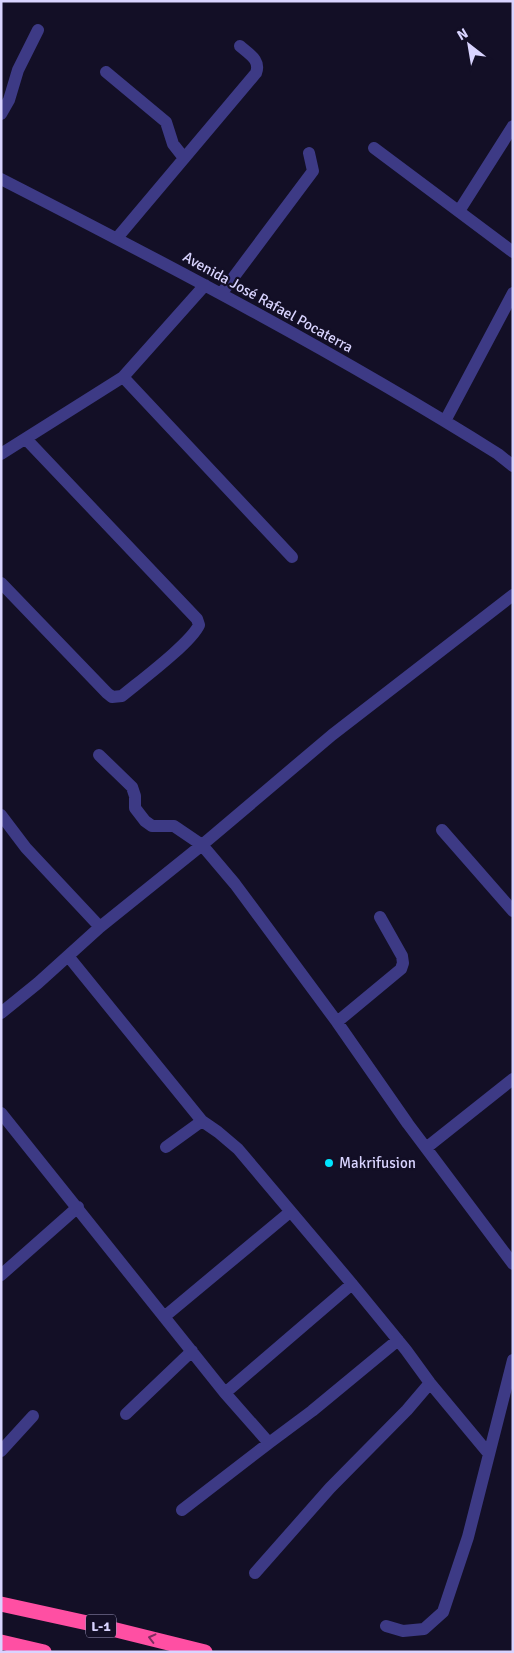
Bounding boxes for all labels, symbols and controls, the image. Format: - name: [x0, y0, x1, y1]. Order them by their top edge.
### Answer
- north arrow: [444, 20, 494, 70]
- text: N: [454, 24, 471, 44]
- street label: Avenida José Rafael Pocaterra: [180, 248, 356, 356]
- place label: Makrifusion: [339, 1154, 416, 1172]
- marker: Makrifusion: [323, 1157, 335, 1169]
- road number: L-1: [86, 1614, 116, 1638]
- one-way arrow: [149, 1634, 157, 1644]

